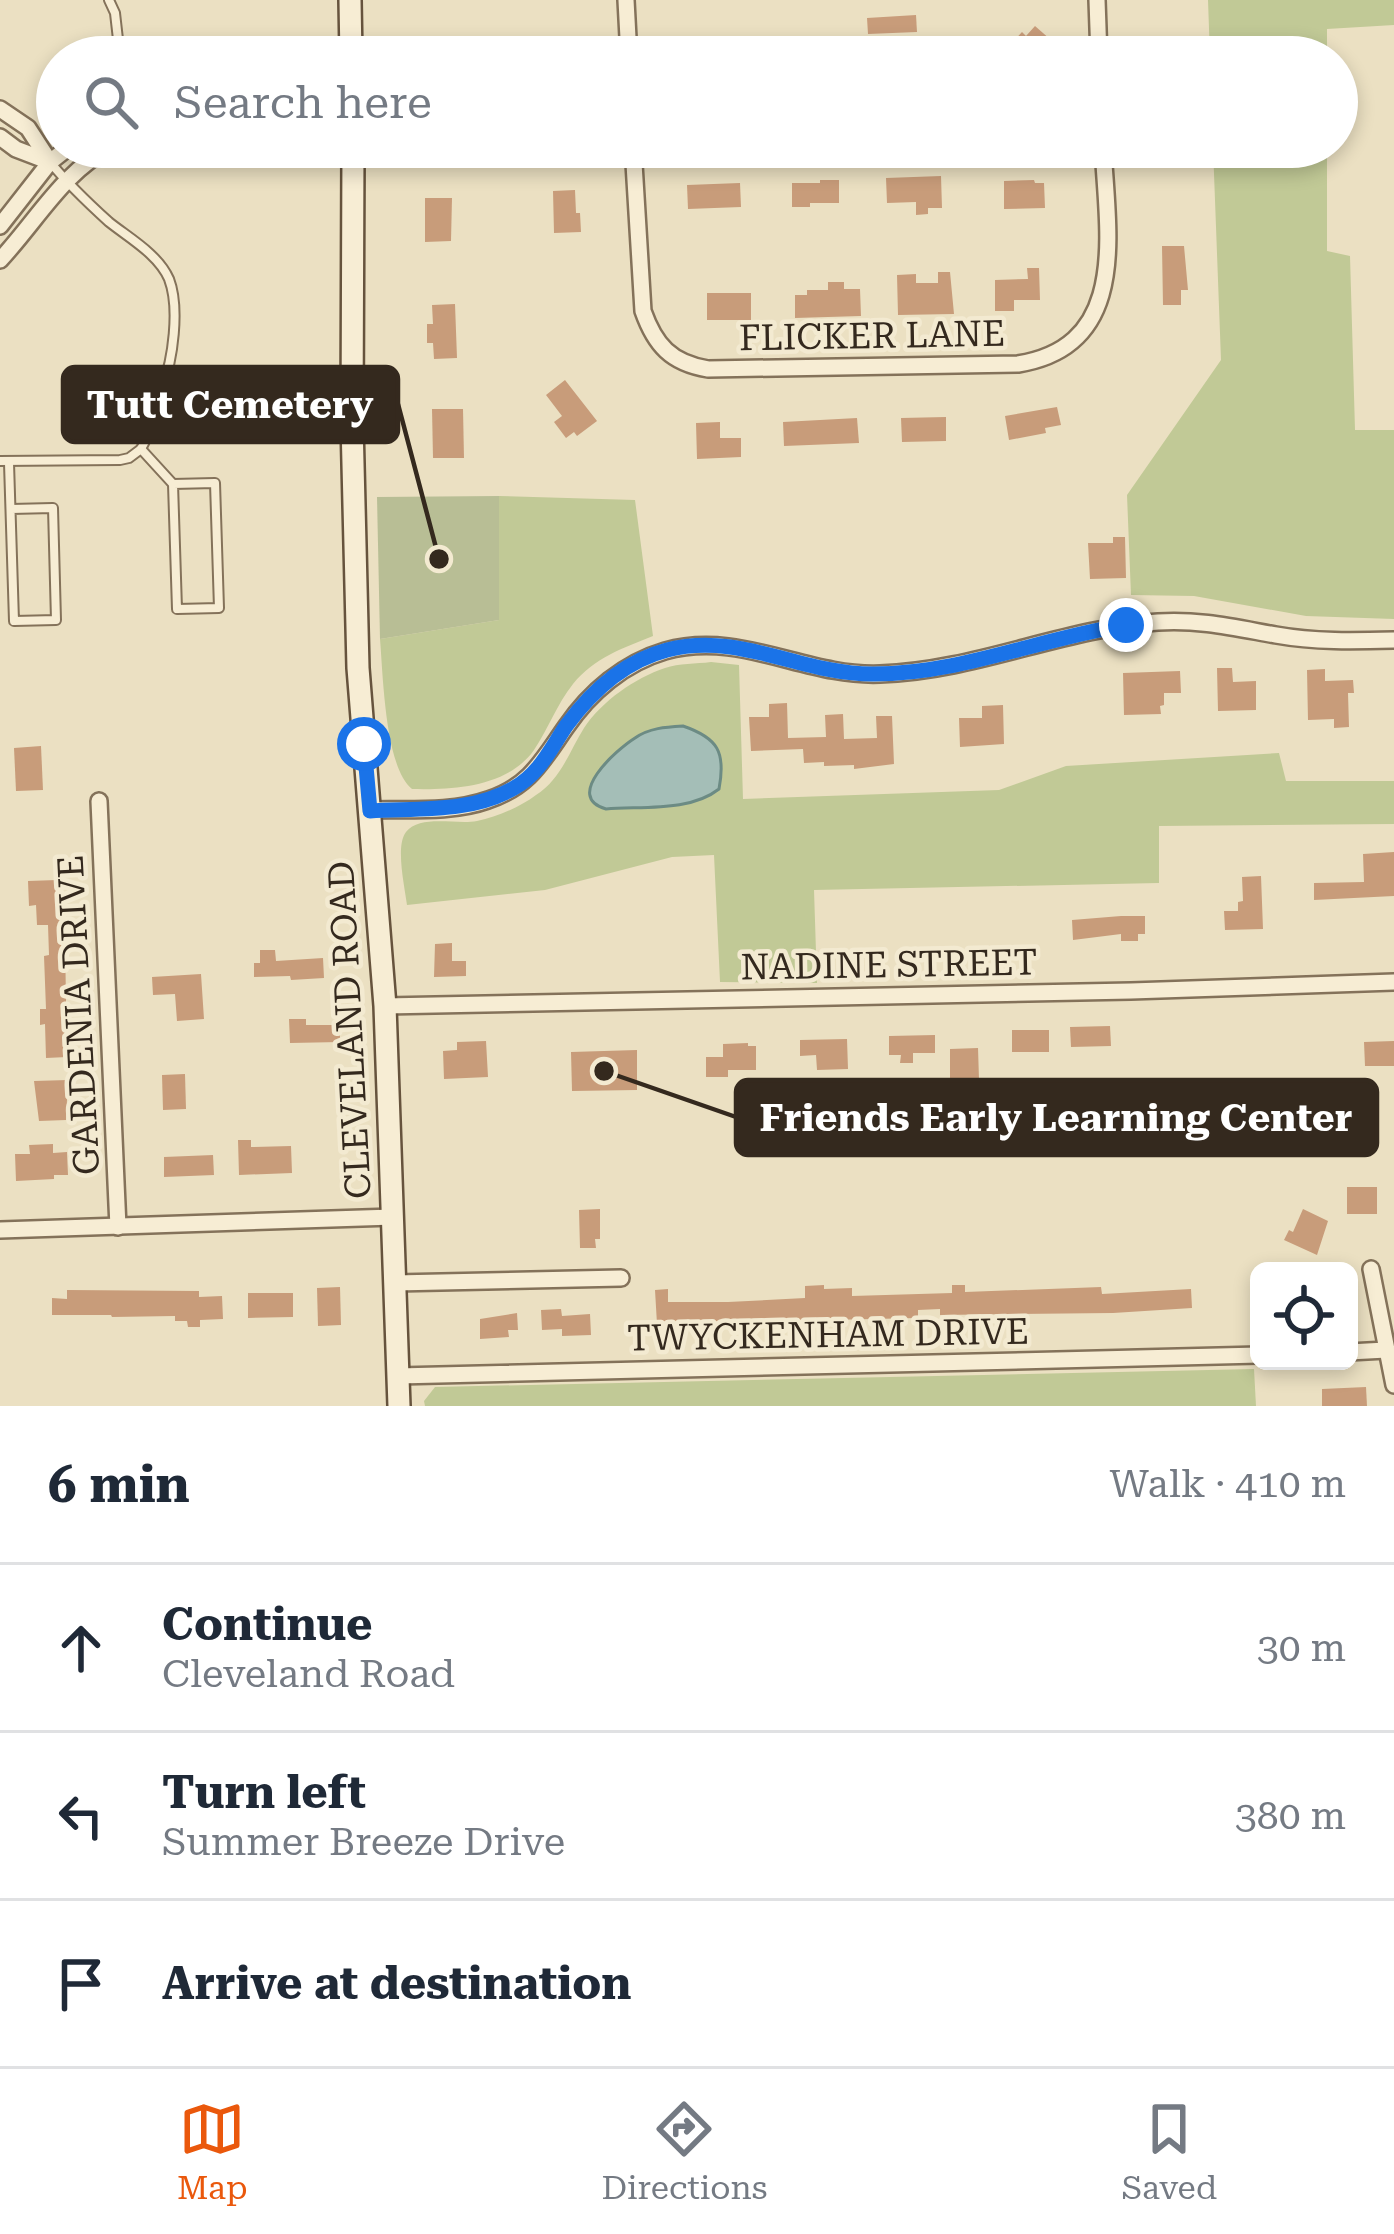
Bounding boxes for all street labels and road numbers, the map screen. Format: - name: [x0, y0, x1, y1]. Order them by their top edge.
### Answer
- street label: FLICKER LANE: [739, 313, 1005, 359]
- street label: GARDENIA DRIVE: [50, 854, 108, 1176]
- street label: CLEVELAND ROAD: [320, 860, 380, 1200]
- street label: NADINE STREET: [740, 941, 1038, 989]
- street label: TWYCKENHAM DRIVE: [627, 1310, 1029, 1360]

